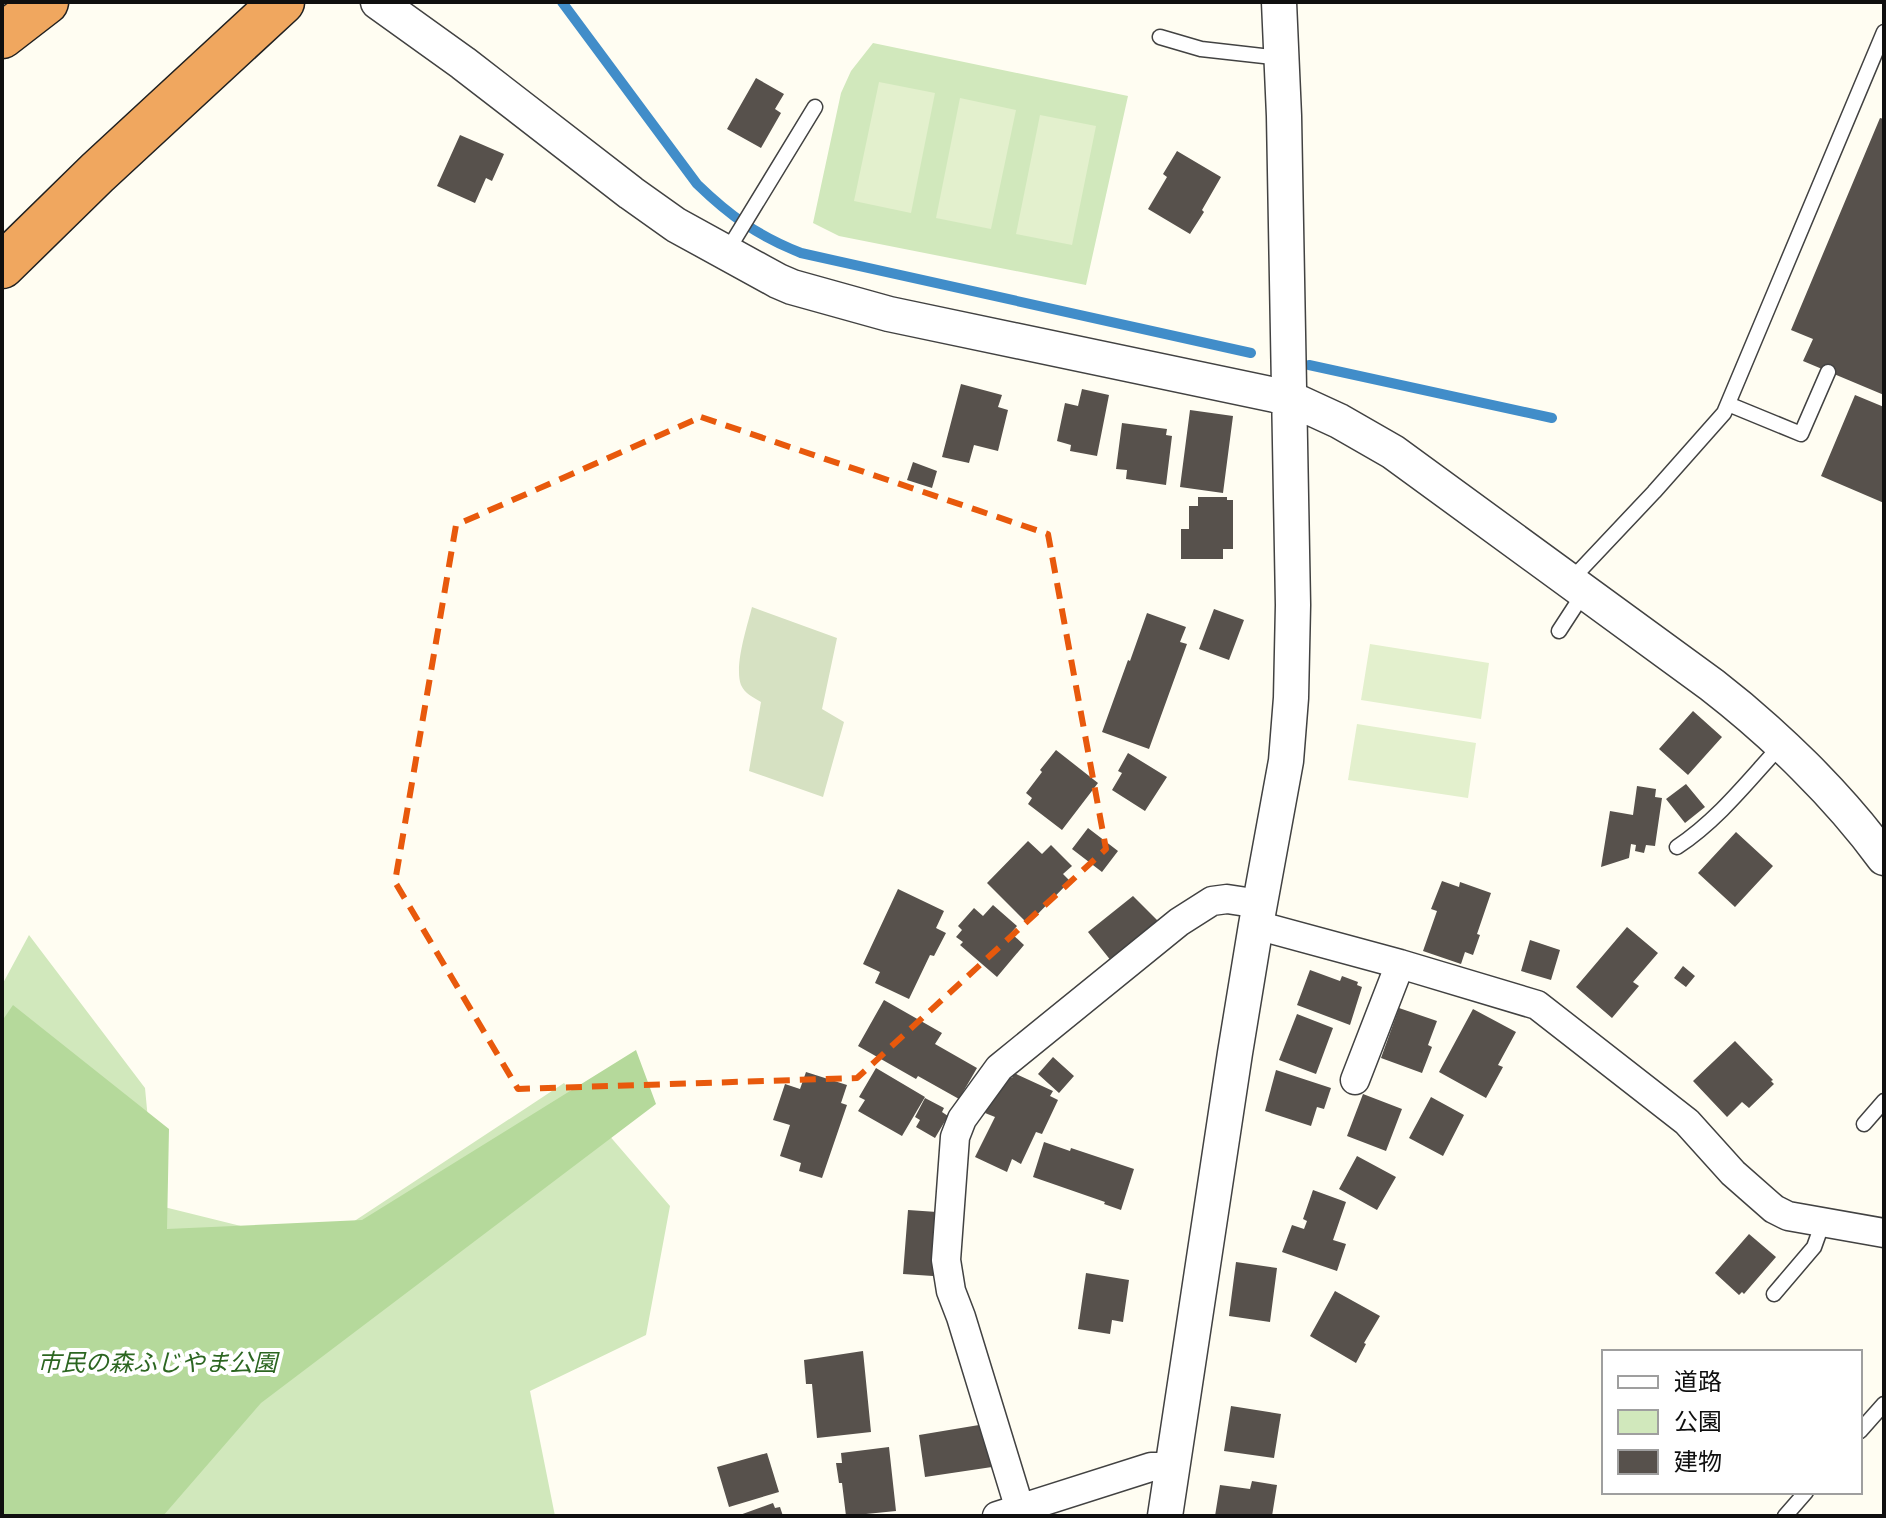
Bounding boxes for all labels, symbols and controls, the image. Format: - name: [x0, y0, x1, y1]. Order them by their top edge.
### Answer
- park label: 市民の森ふじやま公園: [37, 1349, 280, 1377]
- legend: [1602, 1350, 1862, 1494]
- text: 道路: [1674, 1368, 1722, 1396]
- text: 公園: [1674, 1408, 1722, 1436]
- text: 建物: [1674, 1448, 1722, 1476]

